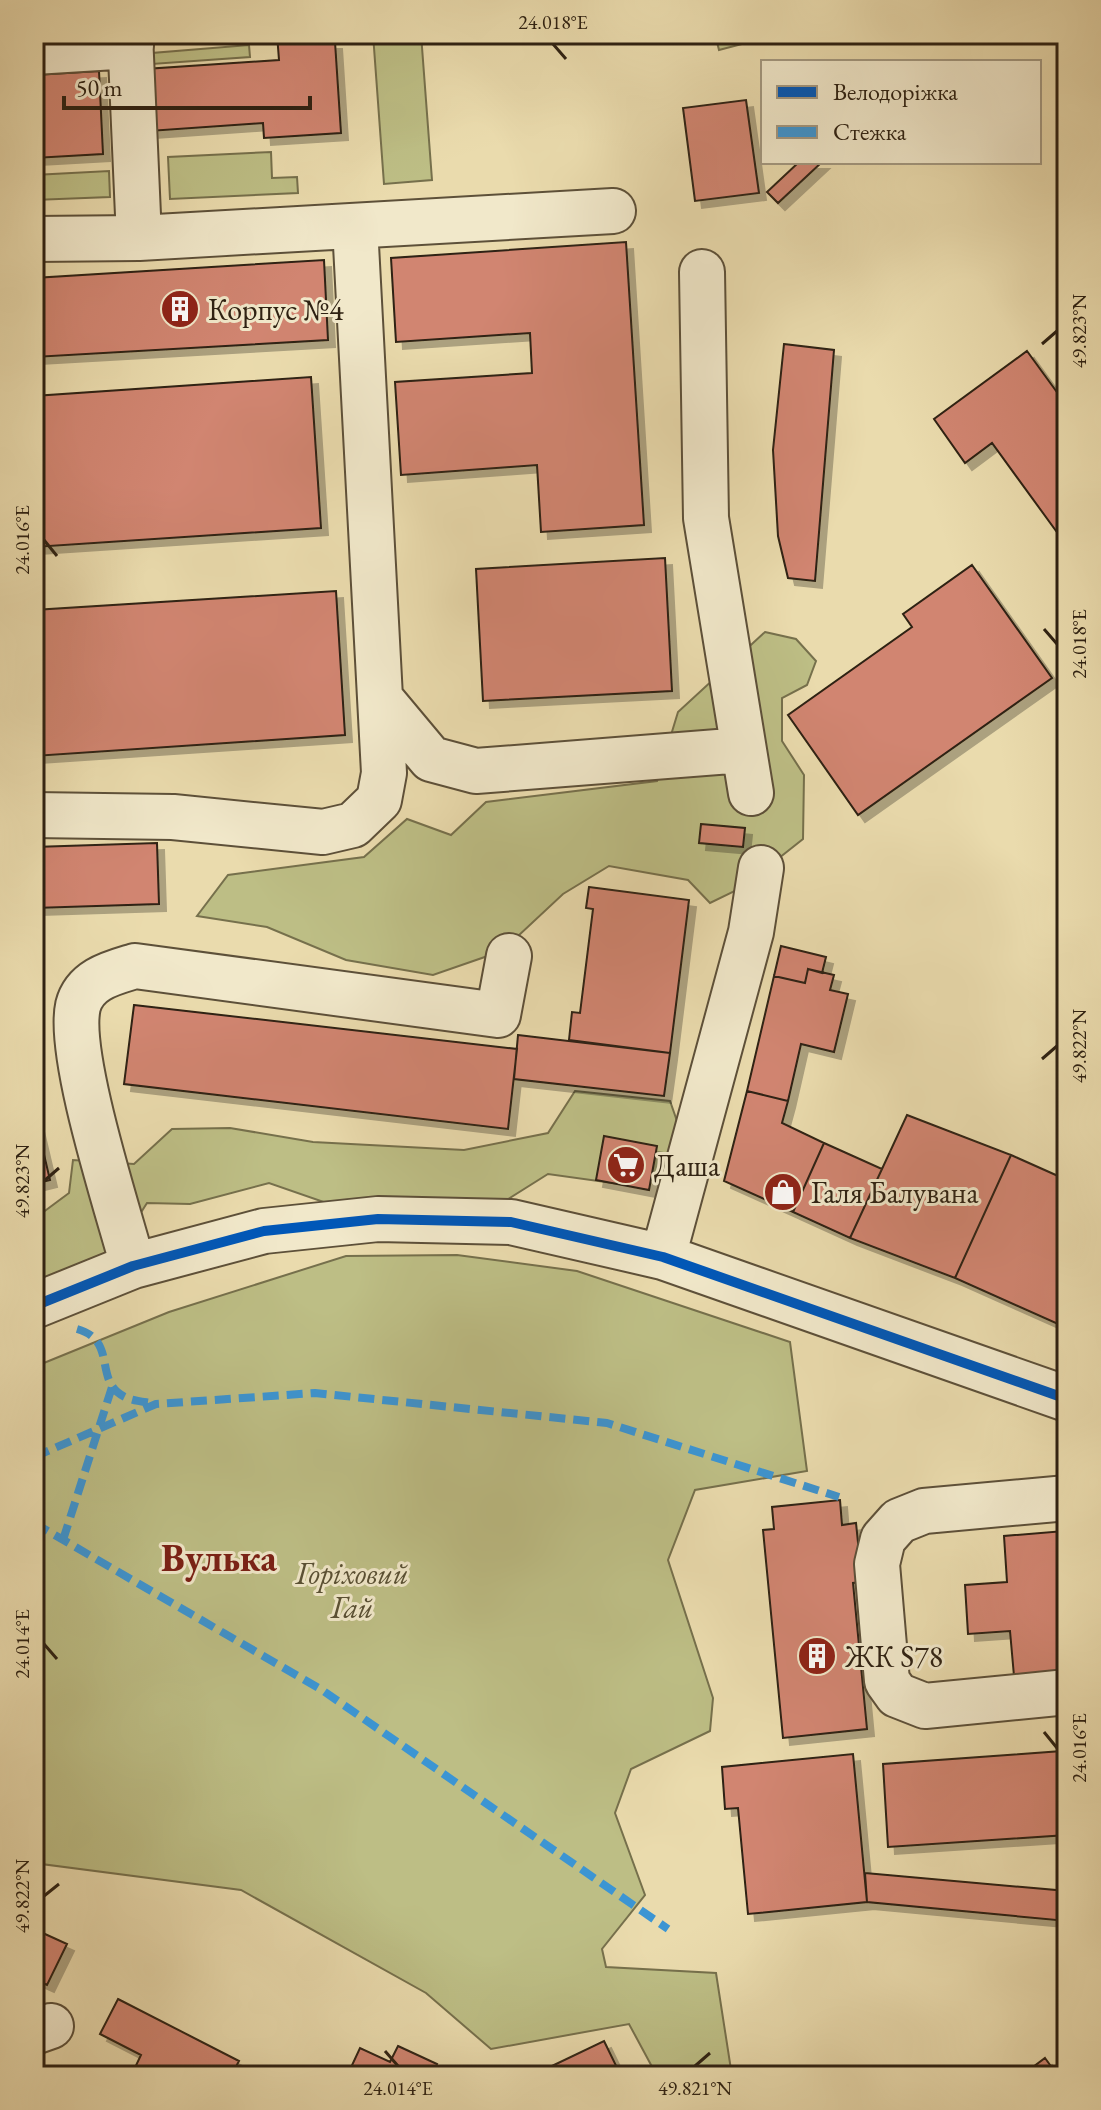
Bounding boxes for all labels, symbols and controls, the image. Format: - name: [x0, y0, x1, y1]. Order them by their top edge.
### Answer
- text: 24.018°E: [518, 9, 588, 35]
- scale bar: [64, 60, 310, 110]
- legend: [761, 60, 1041, 164]
- text: 50 m: [76, 72, 123, 103]
- text: Велодоріжка: [833, 76, 958, 107]
- text: Стежка: [833, 116, 907, 147]
- building icon: Корпус №4: [159, 288, 201, 330]
- place label: Корпус №4: [208, 290, 344, 329]
- text: 49.823°N: [1066, 294, 1092, 368]
- text: 24.016°E: [9, 505, 35, 575]
- text: 24.018°E: [1066, 609, 1092, 679]
- text: 49.822°N: [1066, 1009, 1092, 1083]
- text: 49.823°N: [9, 1144, 35, 1218]
- supermarket icon: Даша: [605, 1144, 647, 1186]
- place label: Даша: [654, 1146, 720, 1185]
- shop icon: Галя Балувана: [762, 1171, 804, 1213]
- place label: Галя Балувана: [811, 1173, 978, 1212]
- district label: Вулька: [161, 1533, 277, 1582]
- park label: Горіховий Гай: [295, 1554, 408, 1627]
- text: 24.014°E: [9, 1609, 35, 1679]
- building icon: ЖК S78: [796, 1635, 838, 1677]
- place label: ЖК S78: [844, 1637, 943, 1676]
- text: 24.016°E: [1066, 1713, 1092, 1783]
- text: 49.822°N: [9, 1859, 35, 1933]
- text: 24.014°E: [363, 2075, 433, 2101]
- text: 49.821°N: [658, 2075, 732, 2101]

